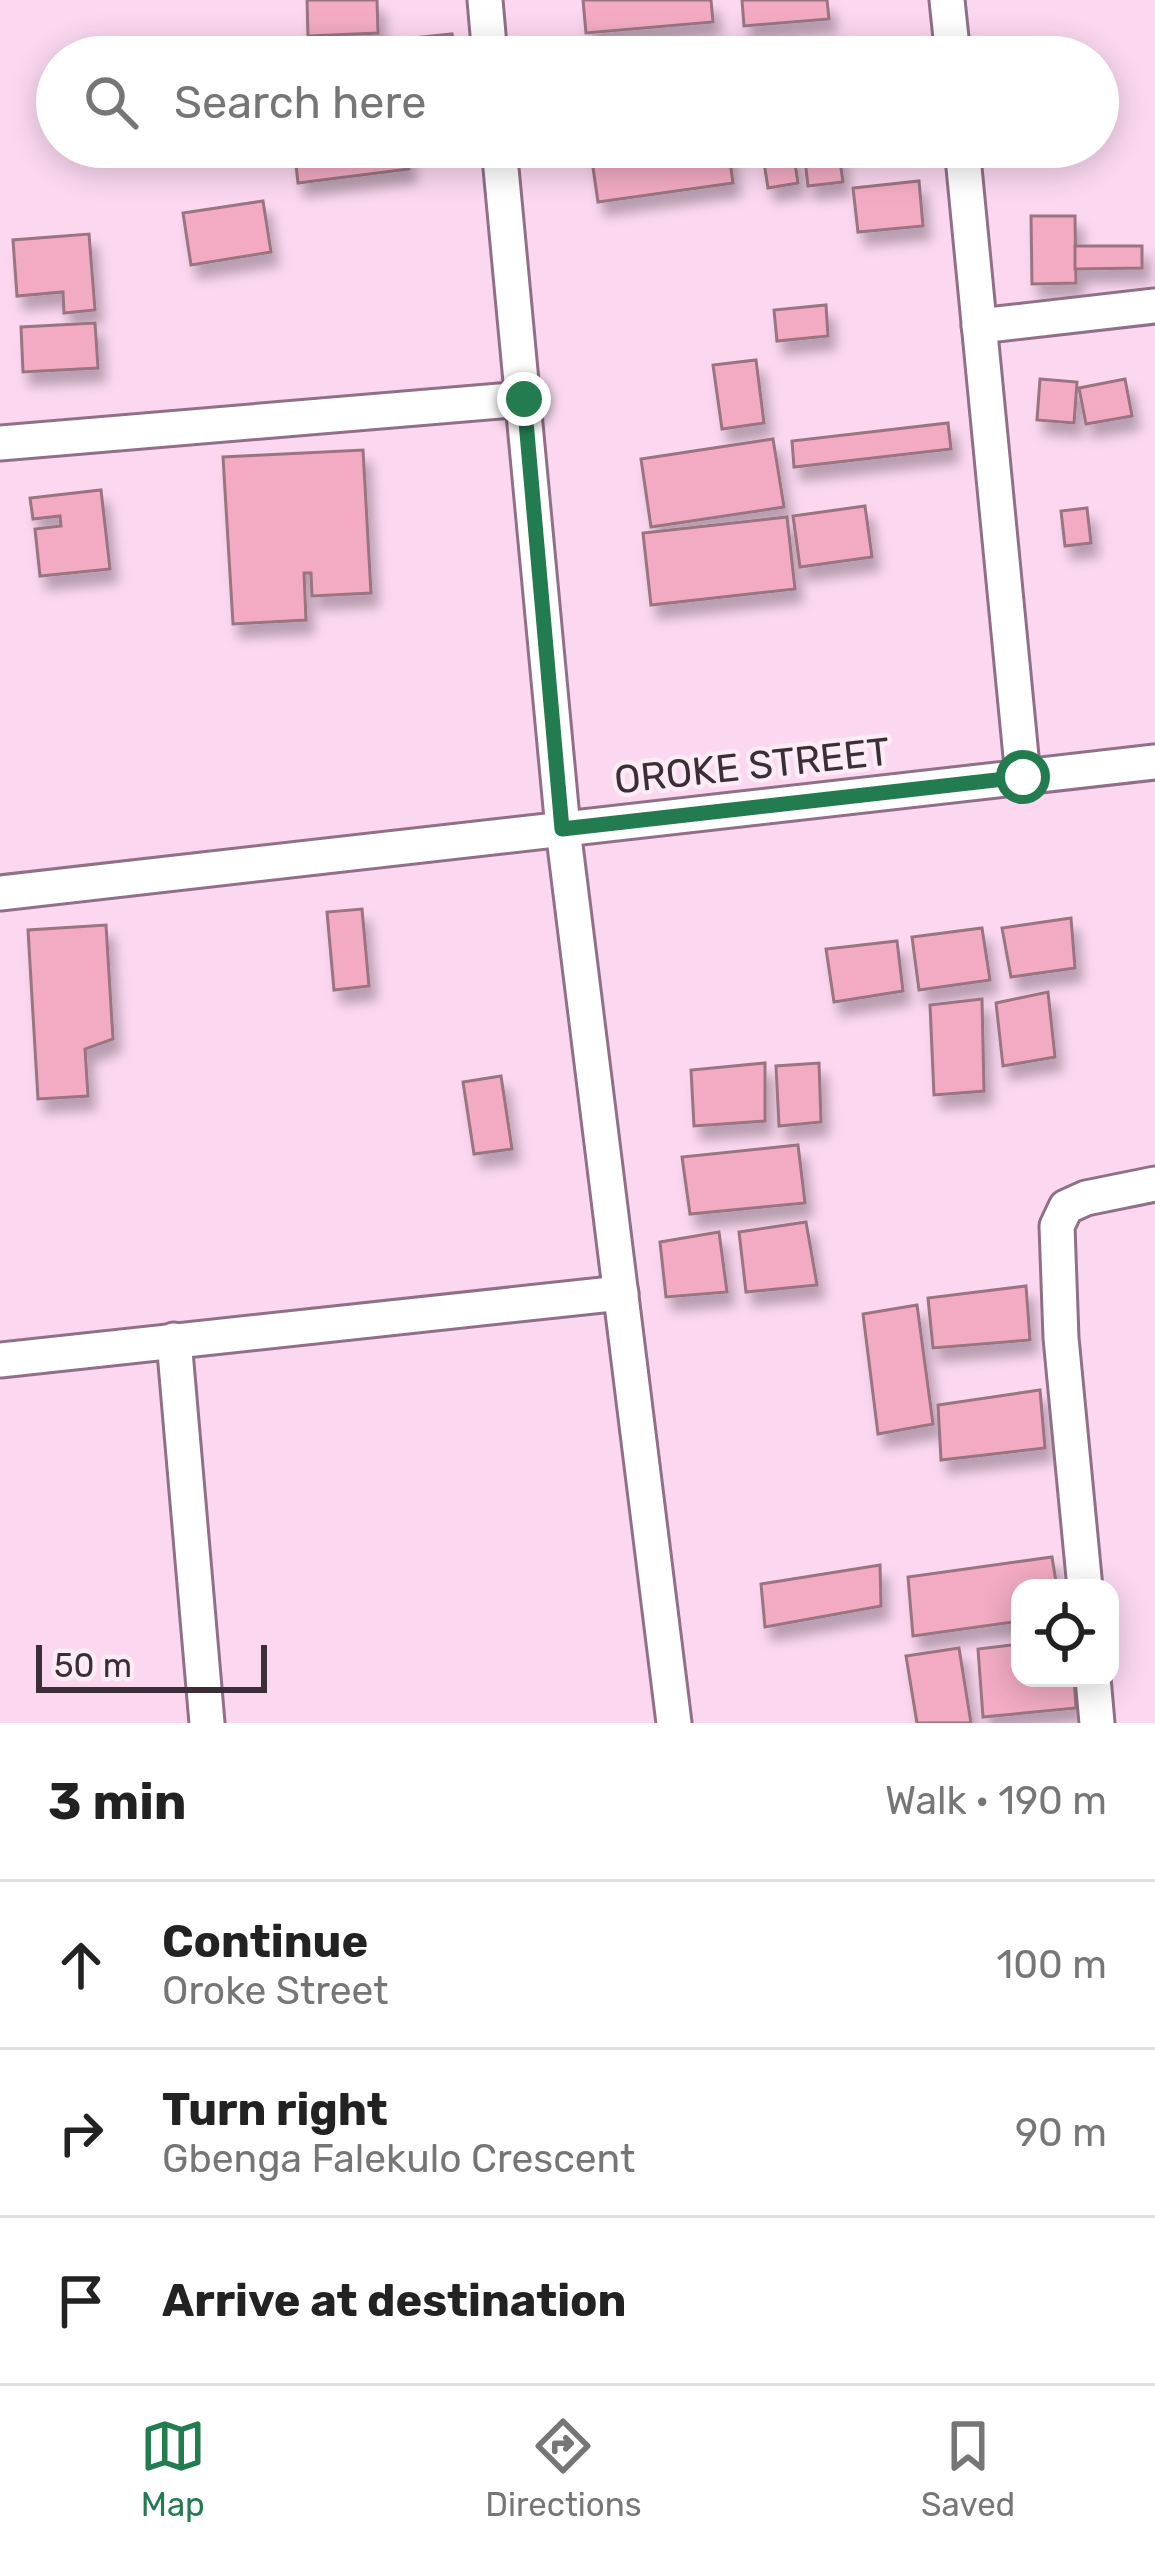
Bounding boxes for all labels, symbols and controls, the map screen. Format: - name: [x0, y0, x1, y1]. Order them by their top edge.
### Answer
- search box: [36, 36, 1119, 168]
- icon: search: [78, 69, 144, 135]
- text: Search here: [174, 76, 426, 129]
- route end: [497, 372, 551, 426]
- street label: OROKE STREET: [612, 729, 892, 803]
- route start: [996, 750, 1050, 804]
- map controls: [1011, 1579, 1119, 1687]
- button: locate: [1011, 1579, 1119, 1687]
- scale bar: [36, 1639, 267, 1692]
- text: 50 m: [54, 1646, 132, 1685]
- text: 3 min: [48, 1771, 187, 1832]
- text: Walk · 190 m: [885, 1778, 1107, 1824]
- text: Continue: [162, 1915, 368, 1968]
- icon: ahead: [48, 1932, 114, 1998]
- text: 100 m: [997, 1942, 1107, 1988]
- text: Oroke Street: [162, 1968, 389, 2014]
- text: Turn right: [162, 2083, 388, 2136]
- icon: right: [48, 2100, 114, 2166]
- text: 90 m: [1015, 2110, 1107, 2156]
- text: Gbenga Falekulo Crescent: [162, 2136, 635, 2182]
- icon: arrive: [48, 2268, 114, 2334]
- text: Arrive at destination: [162, 2274, 627, 2327]
- tab: Map: [140, 2413, 206, 2524]
- tab: Directions: [485, 2413, 642, 2524]
- tab: Saved: [921, 2413, 1015, 2524]

